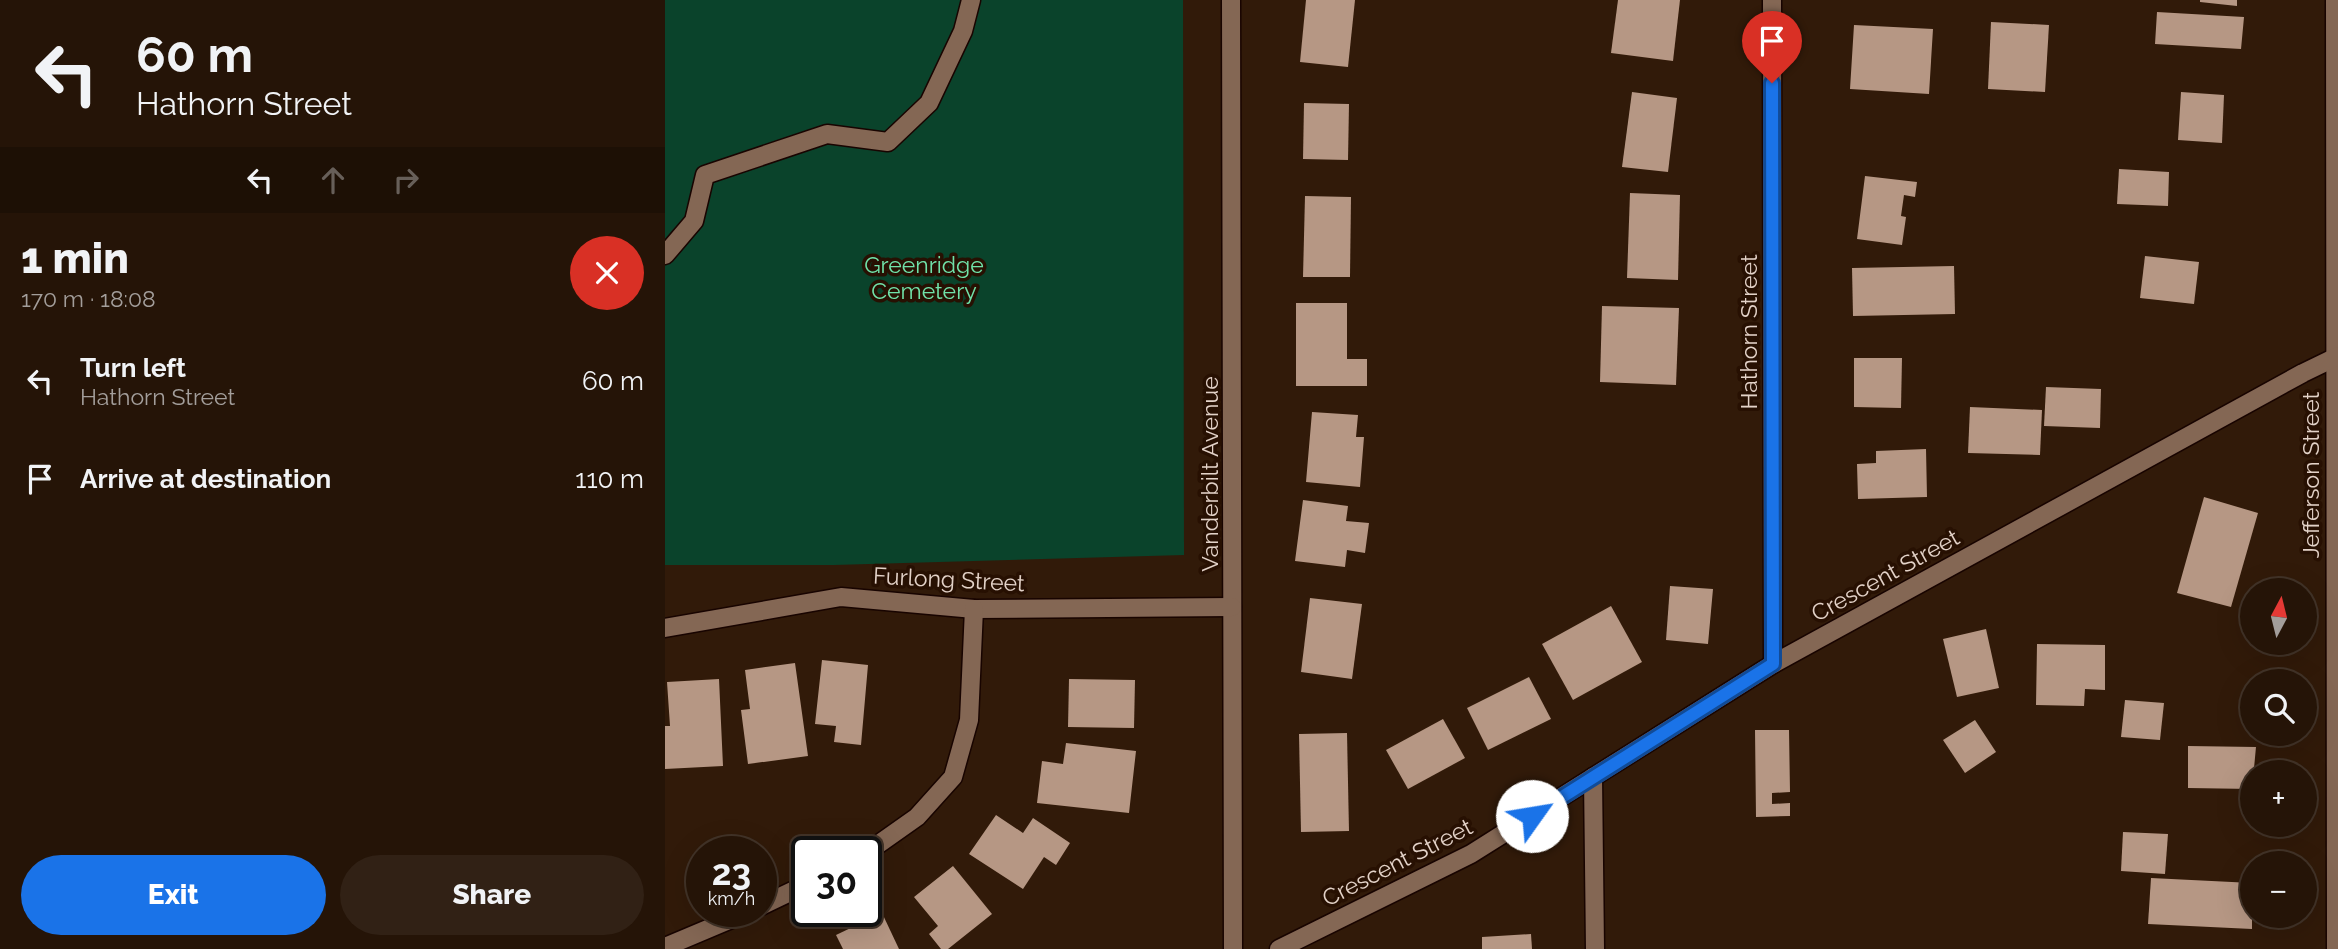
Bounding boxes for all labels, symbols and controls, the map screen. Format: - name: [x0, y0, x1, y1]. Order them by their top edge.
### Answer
- pin: [1742, 11, 1802, 83]
- icon: arrive: [1753, 22, 1791, 60]
- text: 60 m: [136, 26, 253, 83]
- icon: left: [21, 28, 112, 119]
- text: Hathorn Street: [136, 85, 352, 122]
- icon: left: [241, 161, 279, 199]
- icon: ahead: [314, 161, 352, 199]
- icon: right: [387, 161, 425, 199]
- text: 1 min: [21, 234, 129, 283]
- button: close: [570, 236, 644, 310]
- park label: Greenridge Cemetery: [864, 251, 984, 304]
- street label: Hathorn Street: [1735, 254, 1762, 410]
- text: 170 m · 18:08: [21, 285, 156, 312]
- text: Turn left: [80, 353, 186, 383]
- icon: left: [21, 362, 59, 400]
- text: 60 m: [582, 366, 644, 396]
- street label: Vanderbilt Avenue: [1196, 376, 1223, 572]
- text: Hathorn Street: [80, 383, 235, 410]
- street label: Jefferson Street: [2297, 391, 2324, 558]
- icon: arrive: [21, 460, 59, 498]
- text: Arrive at destination: [80, 464, 331, 494]
- text: 110 m: [575, 464, 644, 494]
- street label: Crescent Street: [1806, 523, 1964, 627]
- street label: Furlong Street: [873, 562, 1026, 596]
- north arrow: [2240, 578, 2317, 654]
- map controls: [2240, 578, 2317, 928]
- button: search: [2240, 669, 2317, 746]
- button: +: [2240, 760, 2317, 837]
- position arrow: [1495, 779, 1569, 853]
- street label: Crescent Street: [1317, 812, 1477, 911]
- speed limit sign: 30: [791, 836, 882, 927]
- button: −: [2240, 851, 2317, 928]
- text: 23: [712, 852, 751, 893]
- button: Exit: [21, 855, 326, 935]
- button: Share: [340, 855, 644, 935]
- text: km/h: [708, 888, 755, 909]

